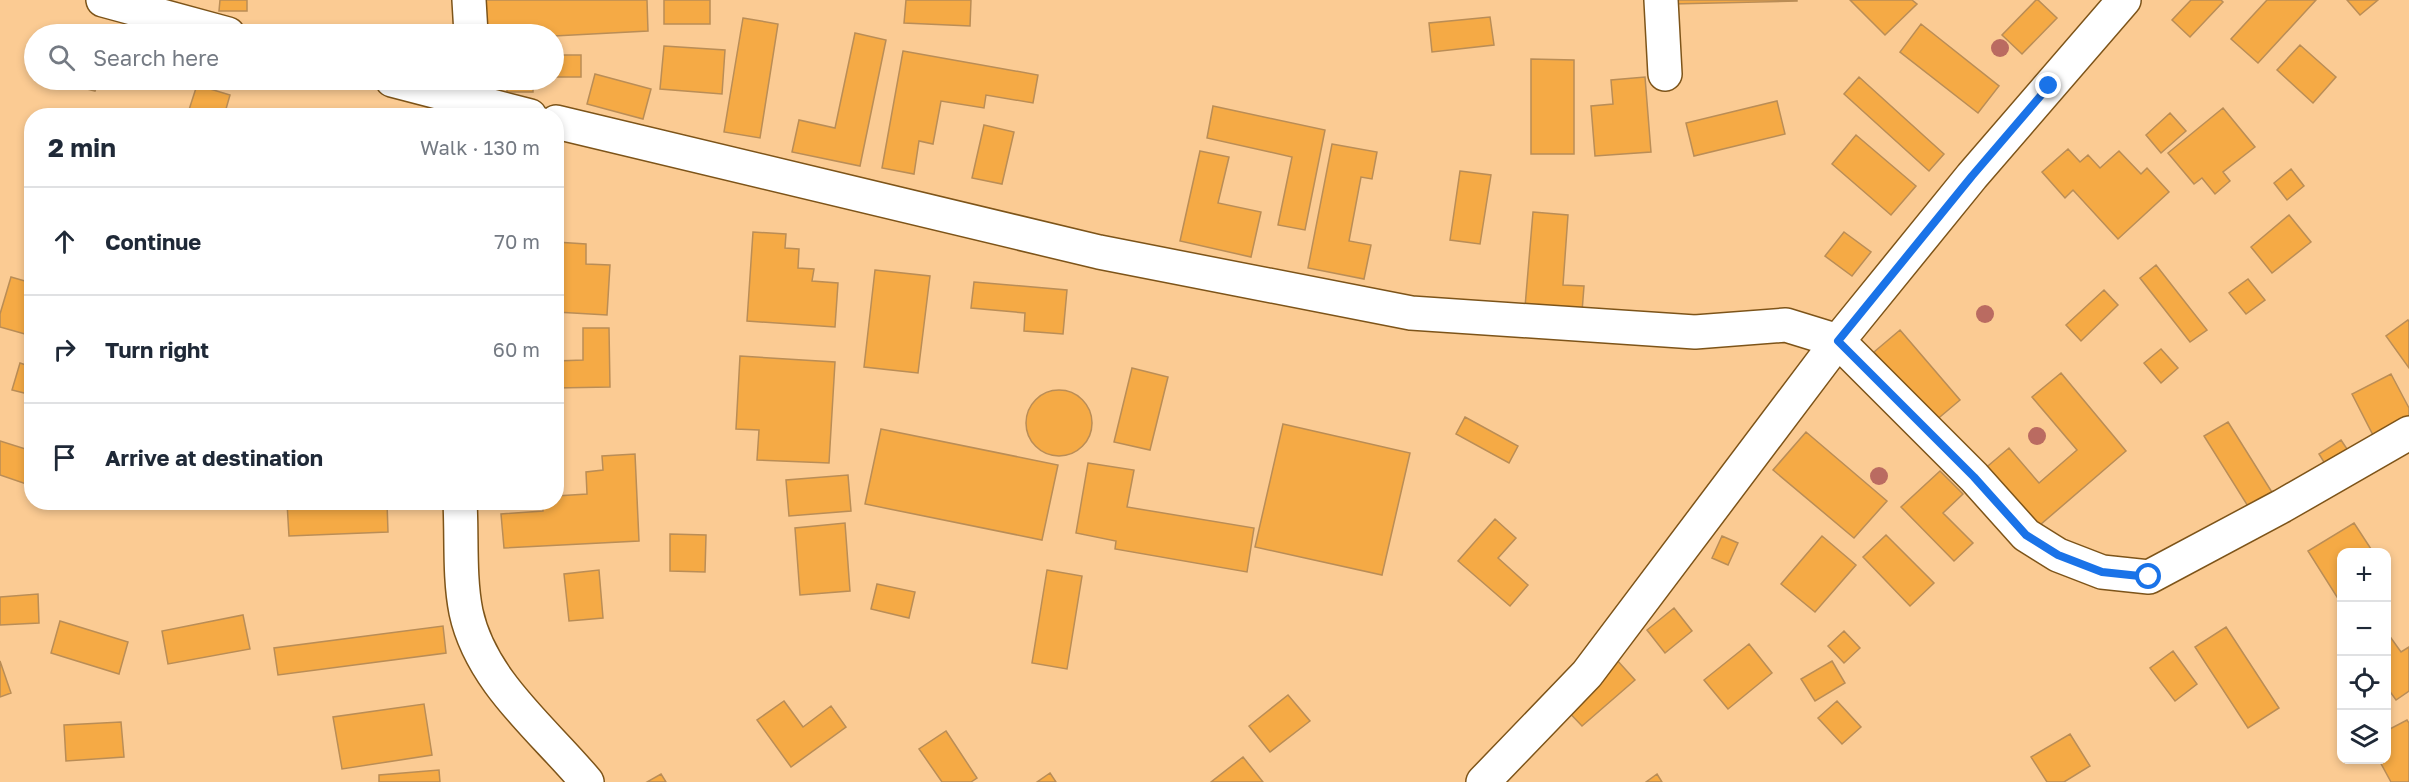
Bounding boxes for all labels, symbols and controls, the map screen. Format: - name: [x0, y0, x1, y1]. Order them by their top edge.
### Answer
- search box: [24, 24, 564, 90]
- icon: search: [45, 41, 78, 74]
- text: Search here: [93, 44, 219, 71]
- route end: [2035, 72, 2061, 98]
- text: 2 min: [48, 132, 116, 163]
- text: Walk · 130 m: [420, 135, 540, 159]
- icon: ahead: [48, 225, 81, 258]
- text: Continue: [105, 228, 201, 255]
- text: 70 m: [494, 229, 540, 253]
- icon: right: [48, 333, 81, 366]
- text: Turn right: [105, 336, 209, 363]
- text: 60 m: [493, 337, 540, 361]
- icon: arrive: [48, 441, 81, 474]
- text: Arrive at destination: [105, 444, 323, 471]
- map controls: [2337, 548, 2391, 764]
- button: +: [2337, 548, 2391, 602]
- route start: [2135, 563, 2161, 589]
- button: −: [2337, 602, 2391, 656]
- button: locate: [2337, 656, 2391, 710]
- button: layers: [2337, 710, 2391, 764]

